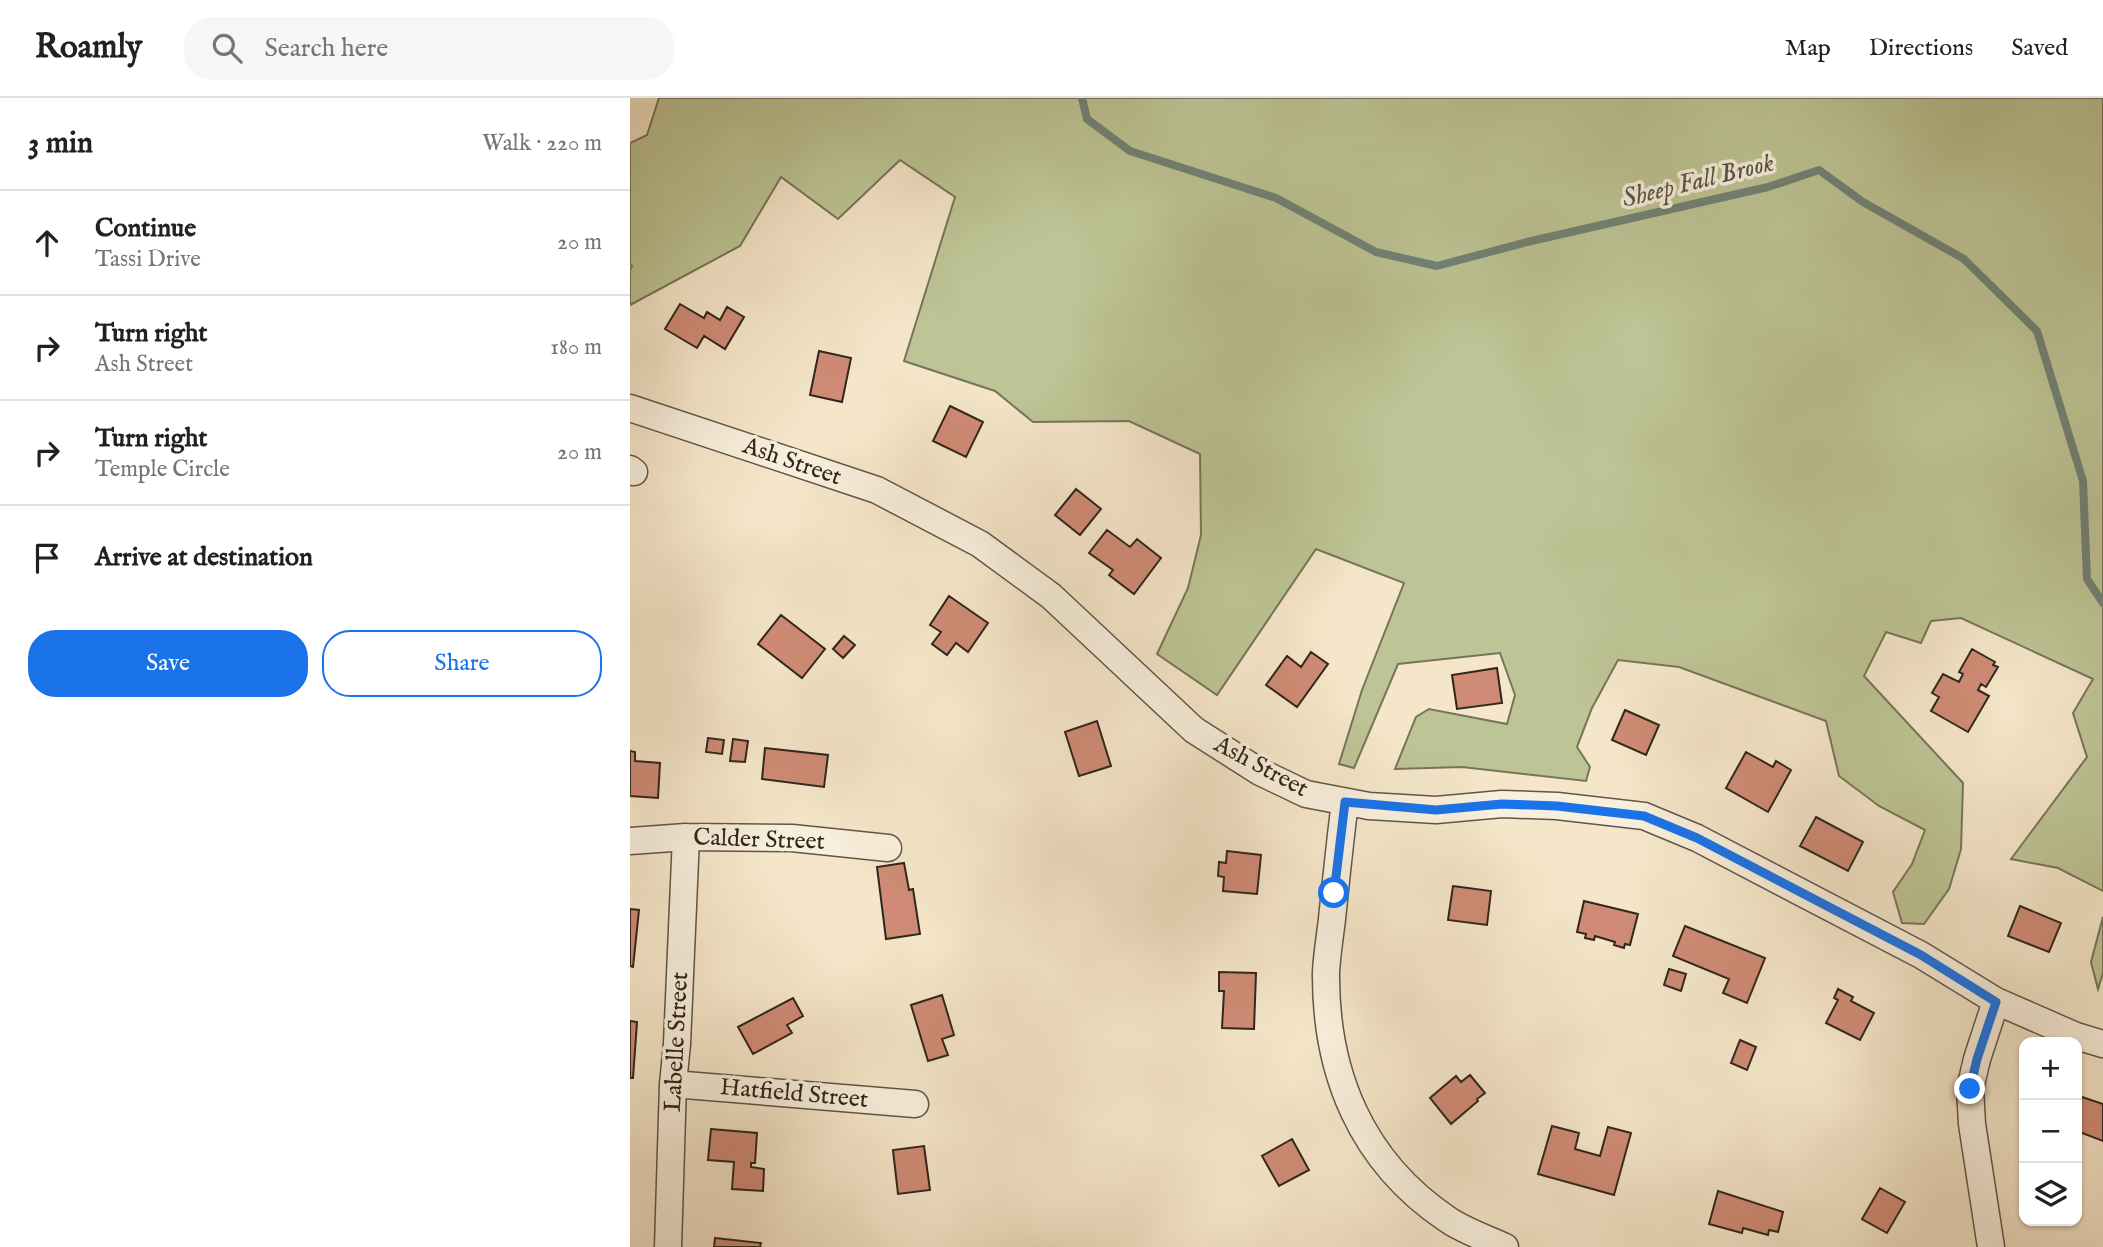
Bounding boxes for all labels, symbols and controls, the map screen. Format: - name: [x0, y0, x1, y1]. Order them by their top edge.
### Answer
- search box: [184, 17, 674, 80]
- text: Roamly: [35, 27, 142, 69]
- icon: search: [208, 29, 246, 67]
- text: Search here: [264, 32, 388, 65]
- text: Map: [1785, 33, 1831, 64]
- text: Directions: [1869, 33, 1973, 64]
- text: Saved: [2011, 33, 2068, 64]
- text: 3 min: [28, 125, 93, 163]
- text: Walk · 220 m: [482, 129, 602, 158]
- water label: Sheep Fall Brook: [1619, 146, 1778, 216]
- text: Continue: [95, 212, 196, 245]
- icon: ahead: [28, 224, 66, 262]
- text: 20 m: [557, 228, 602, 257]
- text: Tassi Drive: [95, 245, 201, 274]
- text: Turn right: [95, 317, 208, 350]
- icon: right: [28, 329, 66, 367]
- text: 180 m: [550, 333, 602, 362]
- text: Ash Street: [95, 350, 193, 379]
- text: Turn right: [95, 422, 208, 455]
- street label: Ash Street: [738, 430, 845, 493]
- icon: right: [28, 434, 66, 472]
- text: 20 m: [557, 438, 602, 467]
- text: Temple Circle: [95, 455, 230, 484]
- icon: arrive: [28, 539, 66, 577]
- text: Arrive at destination: [95, 541, 313, 574]
- button: Save: [28, 630, 308, 697]
- button: Share: [322, 630, 602, 697]
- street label: Ash Street: [1208, 729, 1313, 805]
- street label: Calder Street: [693, 822, 825, 858]
- route start: [1318, 877, 1349, 908]
- street label: Labelle Street: [658, 971, 696, 1113]
- map controls: [2019, 1037, 2082, 1226]
- button: +: [2019, 1037, 2082, 1100]
- street label: Hatfield Street: [719, 1072, 869, 1116]
- route end: [1954, 1073, 1985, 1104]
- button: −: [2019, 1100, 2082, 1163]
- button: layers: [2019, 1163, 2082, 1226]

